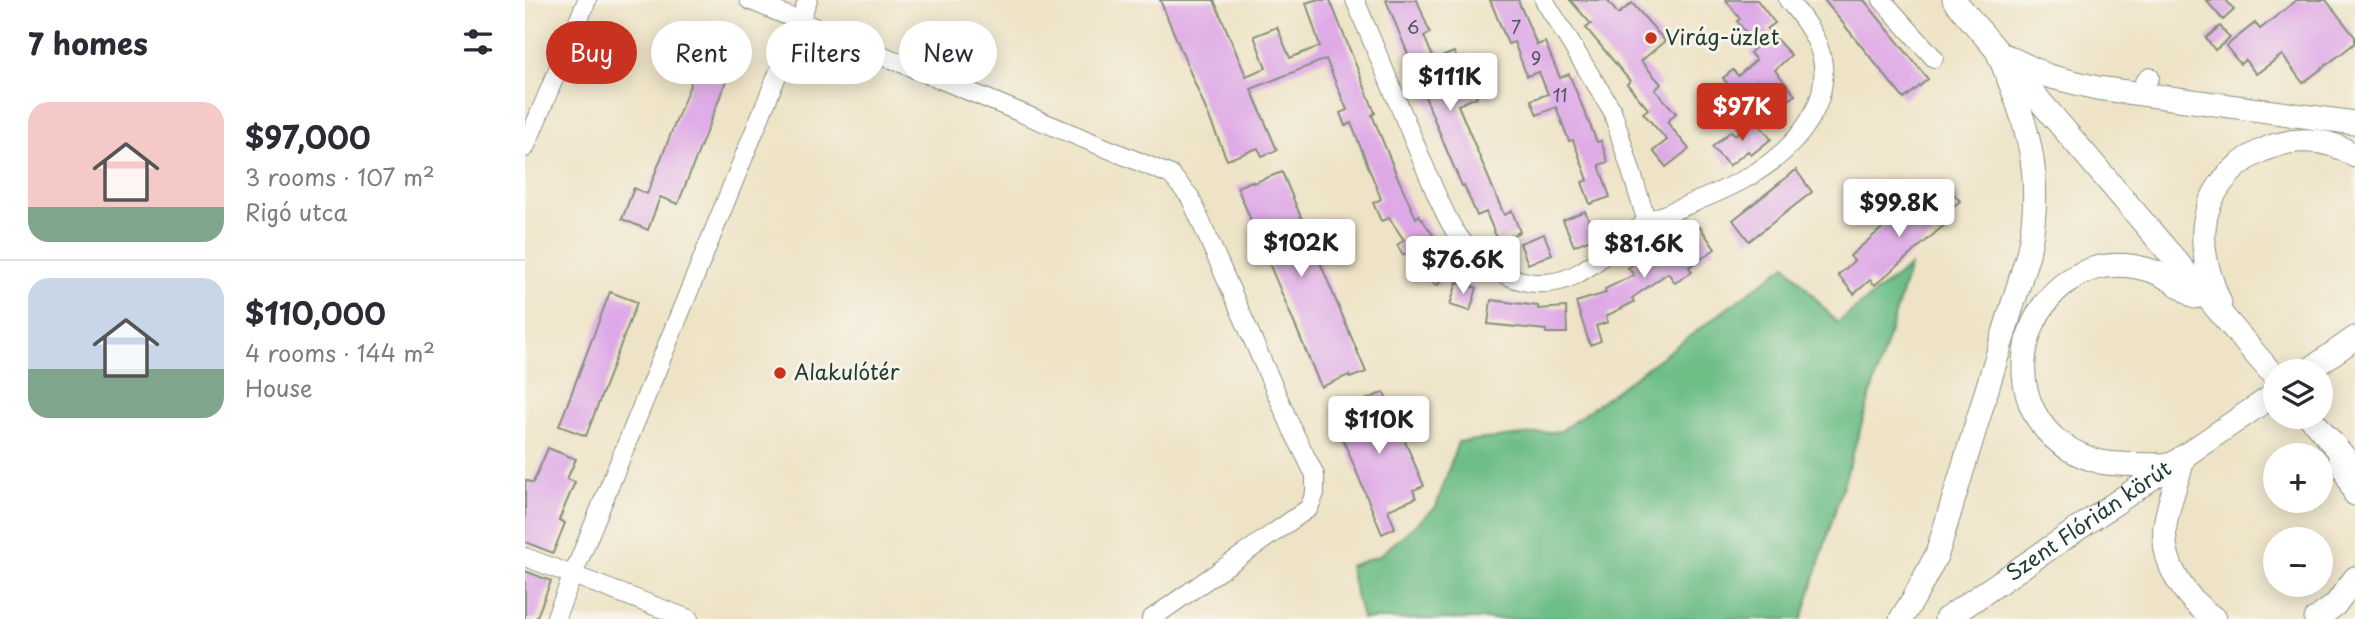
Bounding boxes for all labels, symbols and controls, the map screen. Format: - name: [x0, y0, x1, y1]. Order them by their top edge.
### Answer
- house number: 6: [1407, 13, 1419, 40]
- house number: 7: [1511, 13, 1521, 40]
- text: 7 homes: [28, 20, 148, 65]
- place label: Virág-üzlet: [1665, 20, 1779, 52]
- chip: Buy: [546, 21, 637, 84]
- chip: Rent: [651, 21, 752, 84]
- chip: Filters: [766, 21, 885, 84]
- chip: New: [899, 21, 997, 84]
- icon: filters: [459, 23, 497, 61]
- marker: Virág-üzlet: [1643, 30, 1659, 46]
- house number: 9: [1531, 44, 1541, 71]
- pin: $111K: [1401, 54, 1499, 113]
- text: $111K: [1418, 58, 1482, 93]
- house number: 11: [1552, 81, 1568, 108]
- pin: $97K: [1701, 83, 1783, 143]
- text: $97K: [1713, 88, 1771, 123]
- text: $97,000: [245, 114, 371, 159]
- icon: home: [84, 130, 168, 214]
- text: 3 rooms · 107 m²: [245, 159, 435, 194]
- pin: $99.8K: [1842, 180, 1956, 239]
- text: $99.8K: [1859, 184, 1939, 219]
- text: Rigó utca: [245, 194, 347, 229]
- pin: $102K: [1252, 219, 1350, 279]
- pin: $81.6K: [1587, 220, 1701, 280]
- text: $102K: [1263, 224, 1339, 259]
- text: $81.6K: [1604, 225, 1684, 260]
- pin: $76.6K: [1406, 236, 1520, 296]
- text: $76.6K: [1422, 241, 1504, 276]
- text: $110,000: [245, 290, 386, 335]
- icon: home: [84, 306, 168, 390]
- text: 4 rooms · 144 m²: [245, 335, 435, 370]
- place label: Alakulótér: [794, 355, 900, 387]
- map controls: [2263, 359, 2333, 597]
- button: layers: [2263, 359, 2333, 429]
- marker: Alakulótér: [772, 365, 788, 381]
- text: House: [245, 370, 312, 405]
- pin: $110K: [1330, 396, 1428, 456]
- text: $110K: [1344, 401, 1414, 436]
- button: +: [2263, 443, 2333, 513]
- street label: Szent Flórián körút: [1998, 452, 2177, 588]
- button: −: [2263, 527, 2333, 597]

